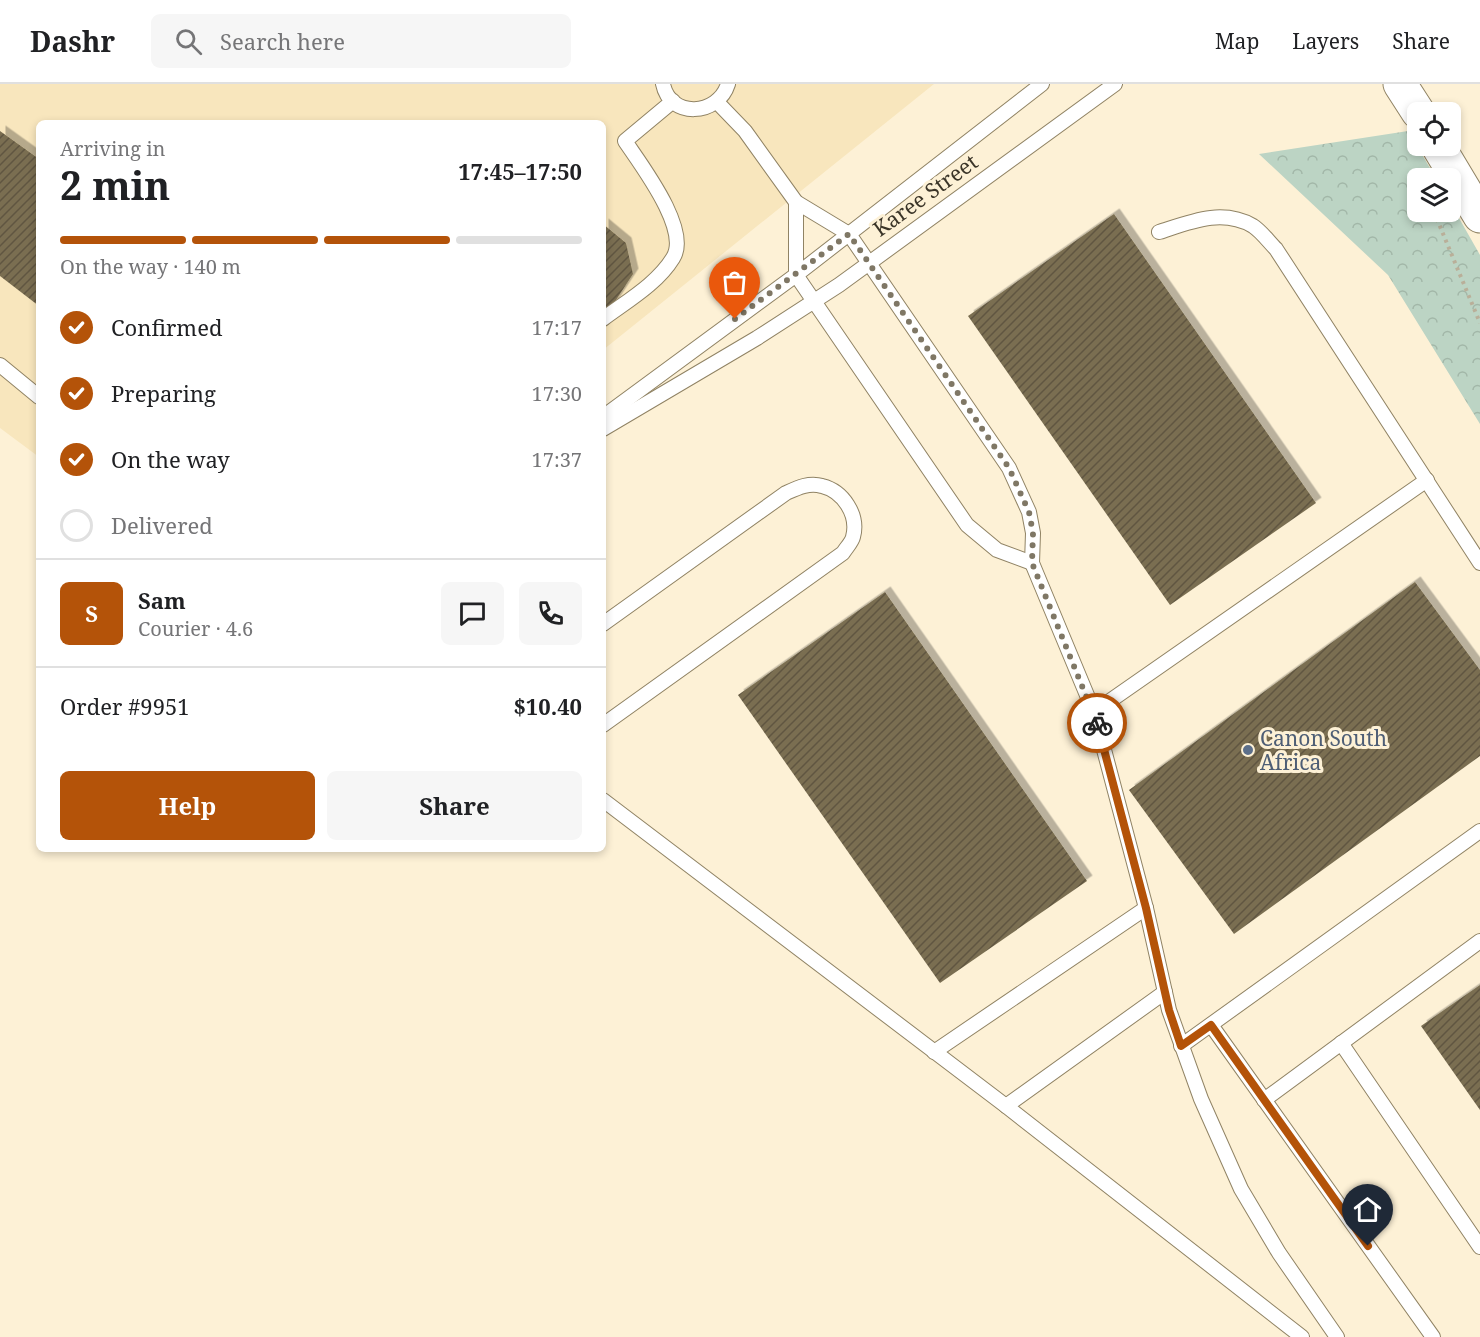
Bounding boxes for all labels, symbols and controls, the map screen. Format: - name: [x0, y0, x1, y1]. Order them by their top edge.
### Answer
- search box: [151, 14, 571, 68]
- text: Dashr: [30, 22, 115, 60]
- icon: search: [172, 25, 205, 58]
- text: Search here: [220, 26, 345, 56]
- text: Map: [1215, 27, 1259, 55]
- text: Layers: [1292, 27, 1359, 55]
- text: Share: [1392, 27, 1450, 55]
- map controls: [1407, 102, 1461, 222]
- button: locate: [1407, 102, 1461, 156]
- text: Arriving in: [60, 135, 165, 162]
- street label: Karee Street: [867, 148, 983, 242]
- text: 17:45–17:50: [458, 156, 582, 186]
- text: 2 min: [60, 158, 170, 211]
- button: layers: [1407, 168, 1461, 222]
- text: On the way · 140 m: [60, 253, 241, 280]
- pin: [709, 257, 760, 319]
- icon: bag: [718, 266, 751, 299]
- icon: check: [60, 311, 93, 344]
- text: Confirmed: [111, 312, 222, 342]
- text: 17:17: [532, 314, 582, 341]
- icon: check: [60, 377, 93, 410]
- text: Preparing: [111, 378, 216, 408]
- text: 17:30: [532, 380, 582, 407]
- icon: check: [60, 443, 93, 476]
- text: On the way: [111, 444, 230, 474]
- text: 17:37: [532, 446, 582, 473]
- text: Delivered: [111, 510, 213, 540]
- button: chat: [441, 582, 504, 645]
- button: phone: [519, 582, 582, 645]
- text: Sam: [138, 585, 186, 615]
- text: S: [85, 598, 98, 628]
- text: Courier · 4.6: [138, 615, 253, 642]
- text: Order #9951: [60, 691, 190, 721]
- text: $10.40: [513, 691, 582, 721]
- courier: [1067, 693, 1127, 753]
- icon: bike: [1081, 707, 1114, 740]
- place label: Canon South Africa: [1260, 724, 1387, 776]
- marker: Canon South Africa: [1241, 743, 1255, 757]
- button: Help: [60, 771, 315, 840]
- button: Share: [327, 771, 582, 840]
- pin: [1342, 1184, 1393, 1246]
- icon: home: [1351, 1193, 1384, 1226]

